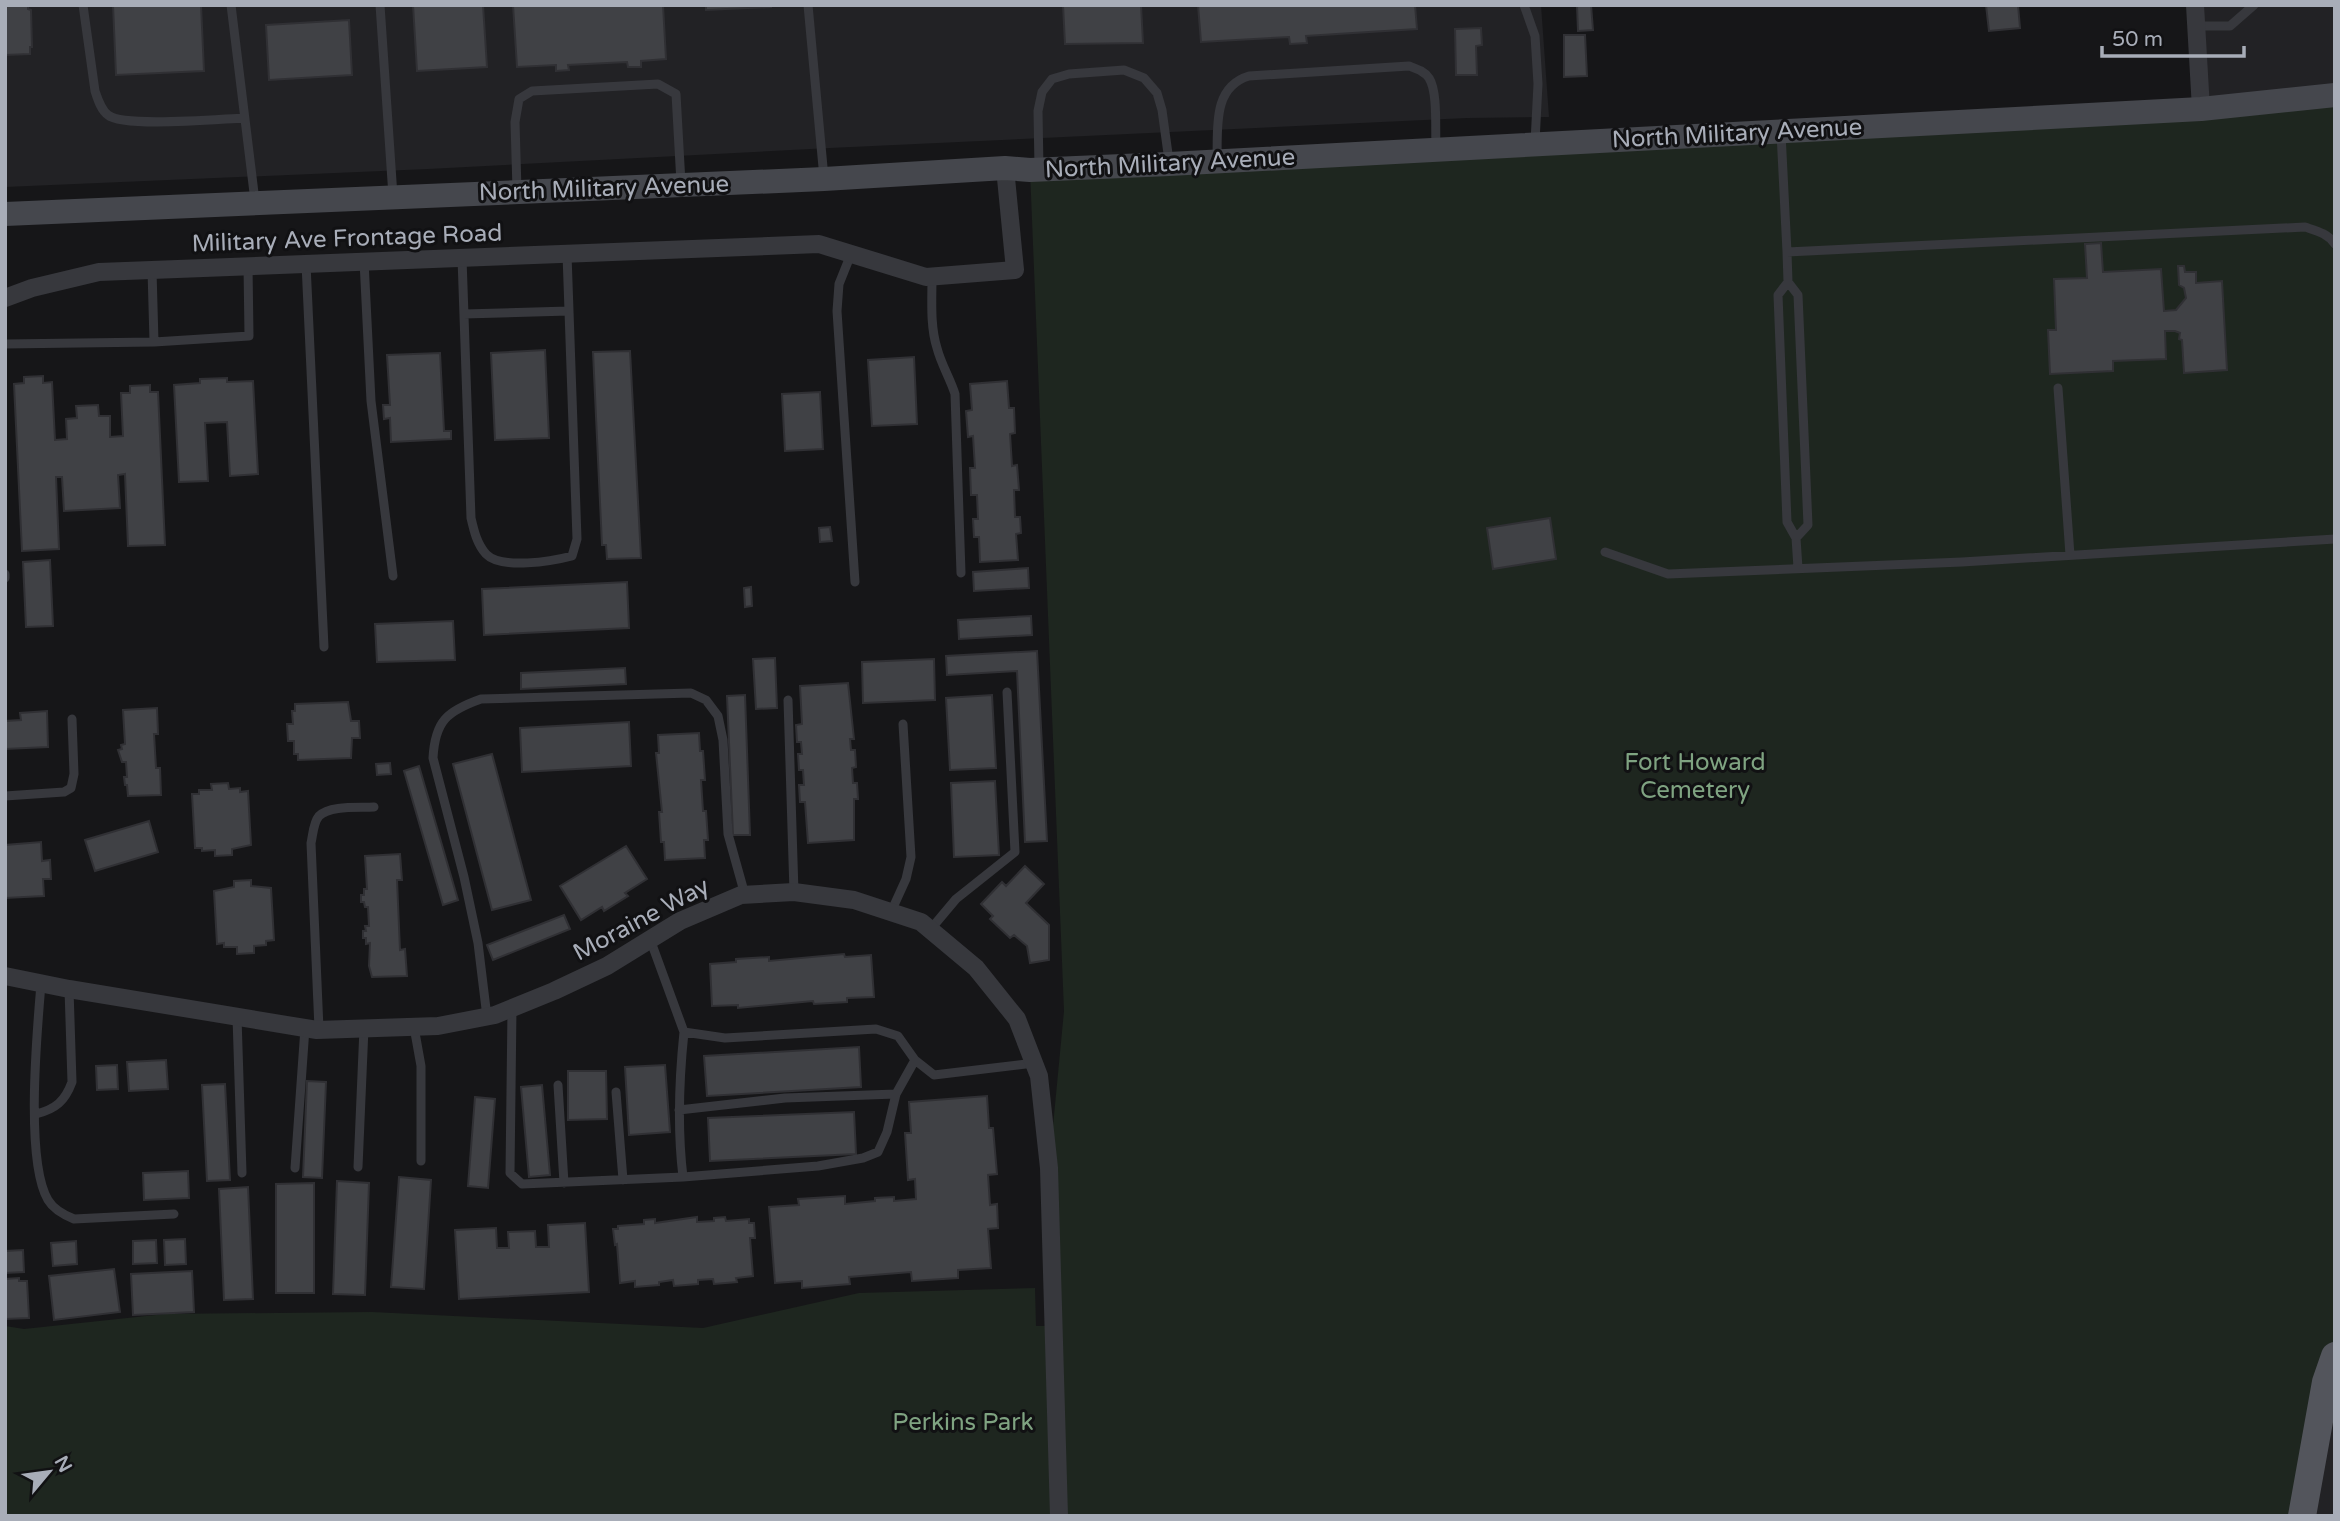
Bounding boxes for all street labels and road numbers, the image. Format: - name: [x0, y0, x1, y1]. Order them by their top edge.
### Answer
- street label: North Military Avenue: [1611, 112, 1863, 155]
- street label: North Military Avenue: [1044, 142, 1296, 185]
- street label: North Military Avenue: [478, 170, 730, 207]
- street label: Military Ave Frontage Road: [191, 219, 503, 258]
- street label: Moraine Way: [568, 871, 714, 967]

